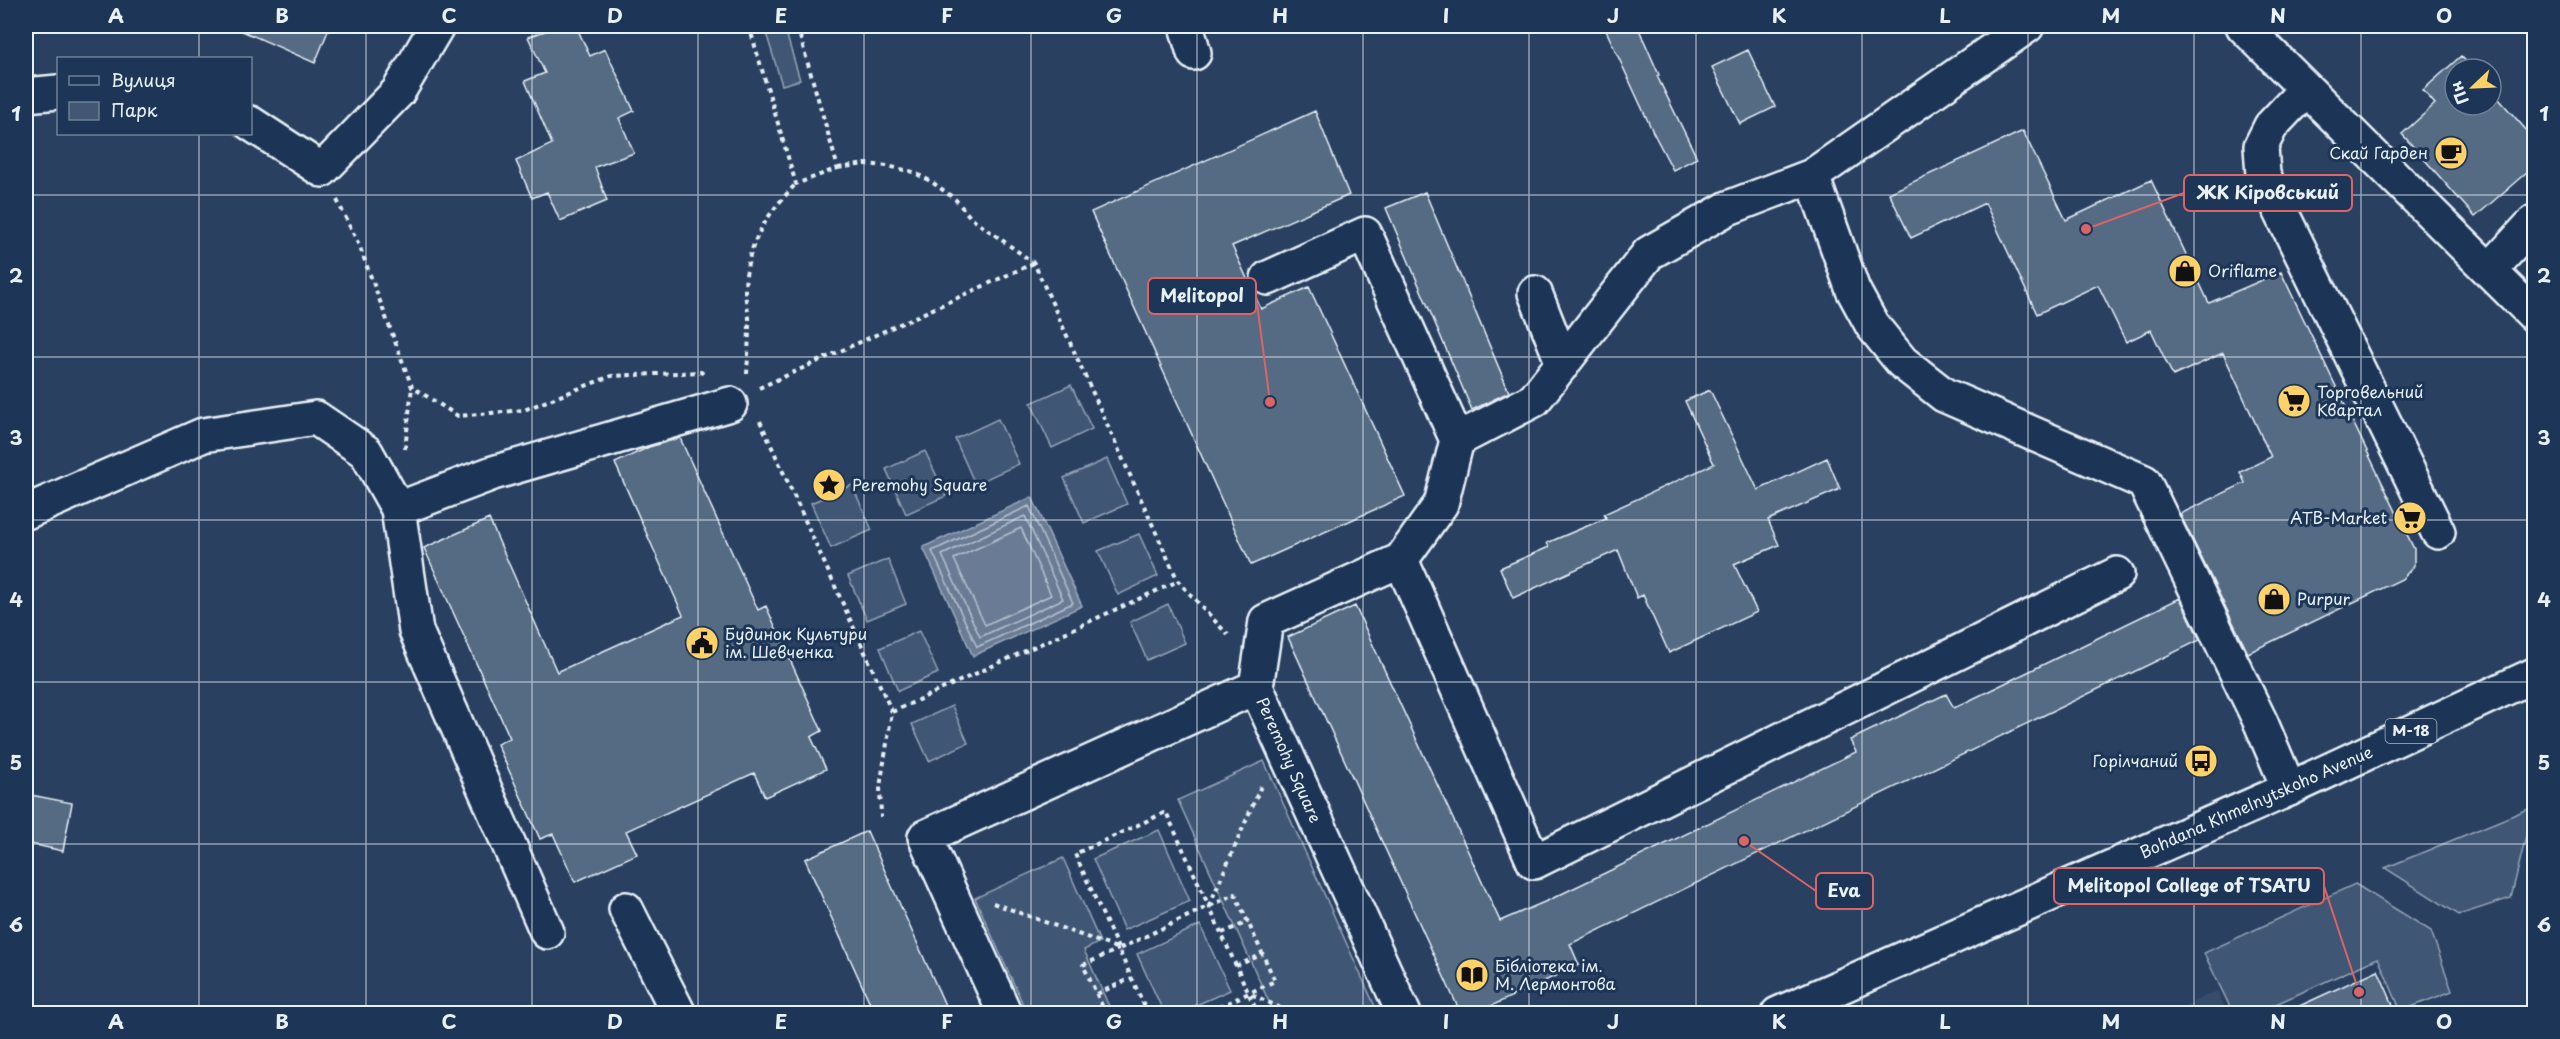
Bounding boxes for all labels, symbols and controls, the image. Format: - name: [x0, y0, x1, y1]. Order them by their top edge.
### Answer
- text: A: [108, 0, 124, 30]
- text: B: [275, 0, 289, 30]
- text: C: [441, 0, 457, 30]
- text: D: [607, 0, 623, 30]
- text: E: [775, 0, 787, 30]
- text: F: [941, 0, 953, 30]
- text: G: [1106, 0, 1122, 30]
- text: H: [1272, 0, 1288, 30]
- text: I: [1443, 0, 1449, 30]
- text: J: [1607, 0, 1619, 30]
- text: K: [1772, 0, 1787, 30]
- text: L: [1939, 0, 1951, 30]
- text: M: [2102, 0, 2120, 30]
- text: N: [2270, 0, 2286, 30]
- text: O: [2436, 0, 2452, 30]
- legend: [57, 57, 252, 135]
- north arrow: [2443, 57, 2503, 117]
- text: Вулиця: [111, 66, 176, 93]
- text: Пн: [2443, 78, 2474, 109]
- text: Парк: [111, 96, 158, 123]
- text: 1: [11, 98, 21, 128]
- text: 1: [2539, 98, 2549, 128]
- cafe icon: Скай Гарден: [2433, 135, 2469, 171]
- place label: Скай Гарден: [2329, 140, 2428, 164]
- callout: ЖК Кіровський: [2184, 175, 2352, 211]
- text: ЖК Кіровський: [2196, 178, 2339, 205]
- shop icon: Oriflame: [2167, 253, 2203, 289]
- place label: Oriflame: [2208, 258, 2277, 282]
- text: 2: [9, 260, 23, 290]
- text: 2: [2537, 260, 2551, 290]
- callout: Melitopol: [1148, 278, 1256, 314]
- text: Melitopol: [1160, 281, 1244, 308]
- place label: Торговельний Квартал: [2317, 379, 2424, 421]
- supermarket icon: Торговельний Квартал: [2276, 383, 2312, 419]
- text: 3: [9, 422, 23, 452]
- text: 3: [2537, 422, 2551, 452]
- place icon: Peremohy Square: [811, 467, 847, 503]
- place label: Peremohy Square: [852, 472, 987, 496]
- supermarket icon: ATB-Market: [2392, 500, 2428, 536]
- place label: ATB-Market: [2290, 505, 2387, 529]
- shop icon: Purpur: [2256, 581, 2292, 617]
- text: 4: [9, 584, 23, 614]
- text: 4: [2537, 584, 2551, 614]
- place label: Purpur: [2297, 586, 2351, 610]
- place label: Будинок Культури ім. Шевченка: [725, 621, 867, 663]
- public building icon: Будинок Культури ім. Шевченка: [684, 625, 720, 661]
- street label: Peremohy Square: [1251, 693, 1328, 826]
- road number: М-18: [2386, 719, 2436, 743]
- street label: Bohdana Khmelnytskoho Avenue: [2135, 739, 2376, 863]
- bus stop icon: Горілчаний: [2183, 743, 2219, 779]
- text: 5: [10, 747, 22, 777]
- text: 5: [2538, 747, 2550, 777]
- place label: Горілчаний: [2093, 748, 2178, 772]
- callout: Melitopol College of TSATU: [2054, 868, 2324, 904]
- text: Melitopol College of TSATU: [2067, 871, 2311, 898]
- callout: Eva: [1816, 873, 1873, 909]
- text: Eva: [1827, 876, 1861, 903]
- text: 6: [9, 909, 23, 939]
- text: 6: [2537, 909, 2551, 939]
- place label: Бібліотека ім. М. Лермонтова: [1495, 953, 1616, 995]
- library icon: Бібліотека ім. М. Лермонтова: [1454, 957, 1490, 993]
- text: A: [108, 1006, 124, 1036]
- text: B: [275, 1006, 289, 1036]
- text: C: [441, 1006, 457, 1036]
- text: D: [607, 1006, 623, 1036]
- text: E: [775, 1006, 787, 1036]
- text: F: [941, 1006, 953, 1036]
- text: G: [1106, 1006, 1122, 1036]
- text: H: [1272, 1006, 1288, 1036]
- text: I: [1443, 1006, 1449, 1036]
- text: J: [1607, 1006, 1619, 1036]
- text: K: [1772, 1006, 1787, 1036]
- text: L: [1939, 1006, 1951, 1036]
- text: M: [2102, 1006, 2120, 1036]
- text: N: [2270, 1006, 2286, 1036]
- text: O: [2436, 1006, 2452, 1036]

